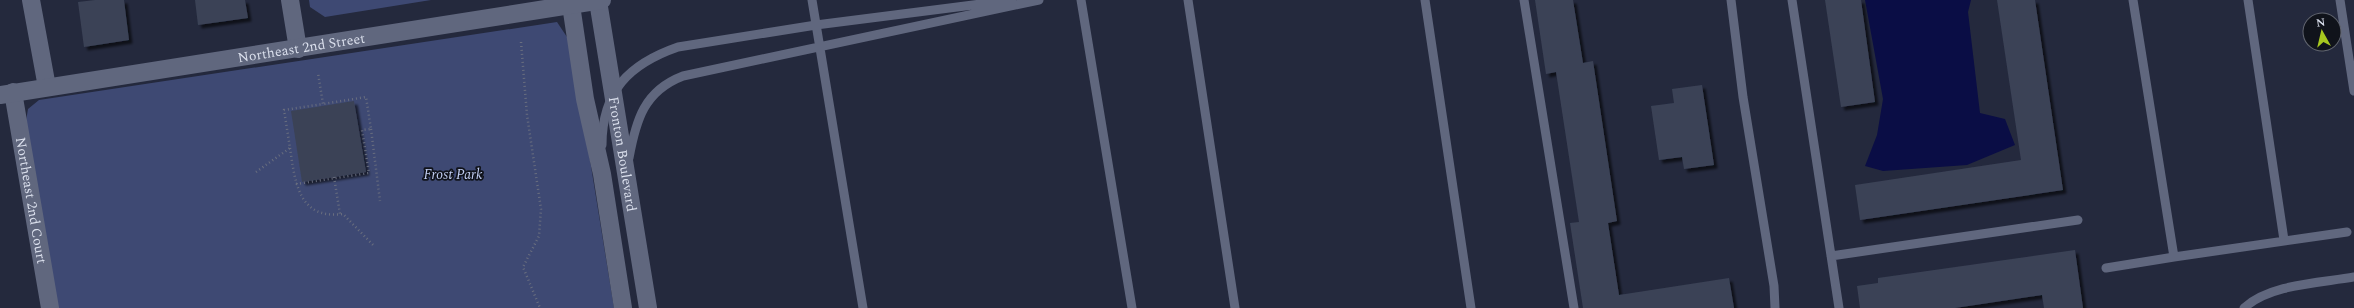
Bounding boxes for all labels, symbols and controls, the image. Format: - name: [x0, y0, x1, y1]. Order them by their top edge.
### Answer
- north arrow: [2302, 12, 2342, 52]
- text: N: [2315, 14, 2326, 32]
- street label: Northeast 2nd Street: [236, 28, 367, 68]
- street label: Fronton Boulevard: [603, 95, 642, 213]
- street label: Northeast 2nd Court: [10, 136, 52, 265]
- park label: Frost Park: [424, 164, 483, 185]

